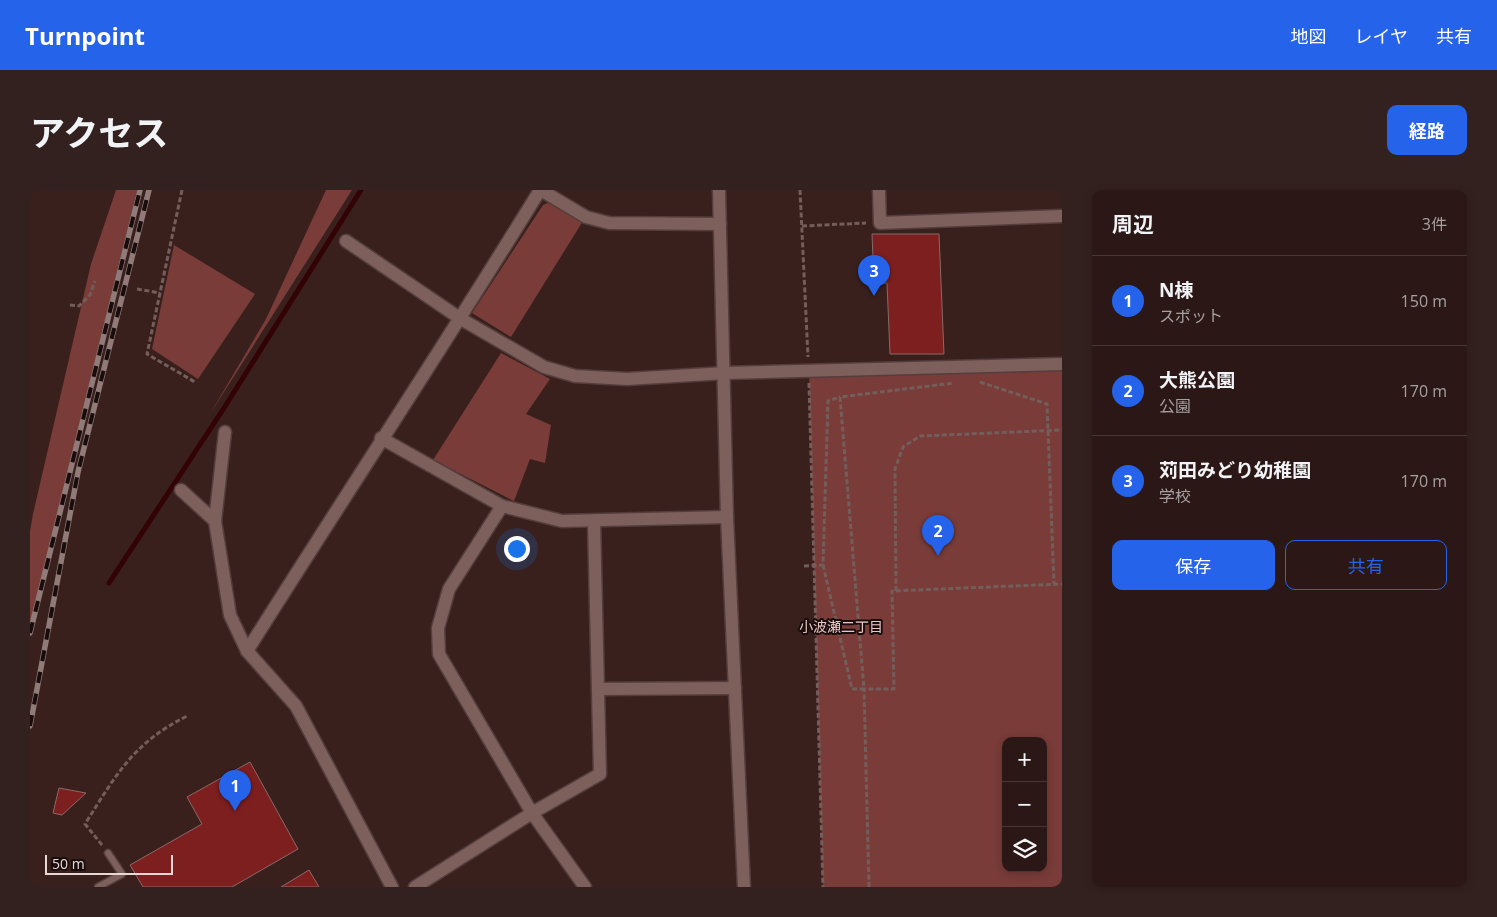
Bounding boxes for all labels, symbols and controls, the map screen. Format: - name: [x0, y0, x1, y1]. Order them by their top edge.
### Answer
- text: Turnpoint: [25, 19, 145, 52]
- text: 地図: [1291, 24, 1327, 48]
- text: レイヤ: [1355, 24, 1408, 48]
- text: 共有: [1436, 24, 1472, 48]
- button: 経路: [1387, 105, 1467, 155]
- text: アクセス: [30, 109, 168, 156]
- text: 周辺: [1112, 210, 1154, 238]
- text: 3件: [1422, 213, 1447, 235]
- pin: 3: [858, 255, 890, 296]
- text: N棟: [1159, 277, 1193, 303]
- text: 1: [1123, 290, 1133, 312]
- text: 150 m: [1401, 290, 1447, 312]
- text: スポット: [1159, 305, 1223, 327]
- text: 大熊公園: [1159, 367, 1235, 393]
- text: 2: [1123, 380, 1133, 402]
- text: 170 m: [1401, 380, 1447, 402]
- text: 公園: [1159, 395, 1191, 417]
- text: 苅田みどり幼稚園: [1159, 457, 1311, 483]
- text: 3: [1123, 470, 1133, 492]
- text: 170 m: [1401, 470, 1447, 492]
- text: 学校: [1159, 485, 1191, 507]
- pin: 2: [922, 515, 954, 556]
- your location: [504, 536, 530, 562]
- button: 保存: [1112, 540, 1275, 590]
- button: 共有: [1285, 540, 1447, 590]
- district label: 小波瀬二丁目: [799, 617, 883, 636]
- map controls: [1002, 737, 1047, 872]
- button: +: [1002, 737, 1047, 782]
- pin: 1: [219, 770, 251, 811]
- button: −: [1002, 782, 1047, 827]
- button: layers: [1002, 827, 1047, 872]
- scale bar: [45, 852, 172, 875]
- text: 50 m: [52, 854, 85, 873]

